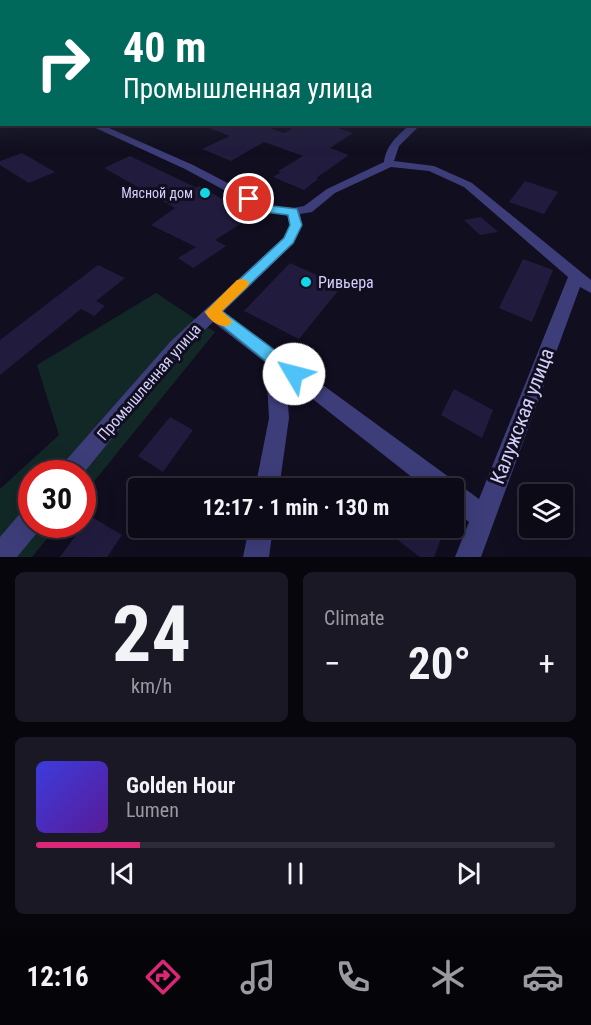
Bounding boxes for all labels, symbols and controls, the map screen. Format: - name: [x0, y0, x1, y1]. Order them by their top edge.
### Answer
- text: 40 m: [123, 23, 206, 72]
- icon: right: [24, 24, 102, 102]
- text: Промышленная улица: [123, 73, 373, 105]
- pin: [223, 173, 274, 224]
- icon: arrive: [232, 182, 265, 215]
- place label: Мясной дом: [121, 185, 193, 201]
- marker: Мясной дом: [198, 186, 212, 200]
- place label: Ривьера: [318, 273, 374, 292]
- marker: Ривьера: [299, 275, 313, 289]
- street label: Промышленная улица: [93, 320, 205, 444]
- position arrow: [262, 342, 326, 406]
- street label: Калужская улица: [485, 345, 559, 487]
- speed limit sign: 30: [18, 460, 96, 538]
- map controls: [519, 484, 573, 538]
- button: layers: [519, 484, 573, 538]
- text: 12:17 · 1 min · 130 m: [203, 495, 389, 520]
- text: 24: [112, 589, 191, 680]
- text: Climate: [324, 606, 384, 630]
- text: 20°: [408, 637, 471, 690]
- text: −: [324, 644, 341, 683]
- text: +: [539, 644, 555, 683]
- text: km/h: [131, 674, 172, 698]
- text: Golden Hour: [126, 773, 235, 798]
- text: Lumen: [126, 798, 179, 822]
- icon: previous: [106, 857, 139, 890]
- icon: pause: [279, 857, 312, 890]
- icon: next: [452, 857, 485, 890]
- icon: directions: [142, 956, 184, 998]
- icon: music: [237, 956, 279, 998]
- icon: phone: [332, 956, 374, 998]
- icon: climate: [427, 956, 469, 998]
- icon: car: [522, 956, 564, 998]
- text: 12:16: [27, 961, 89, 993]

